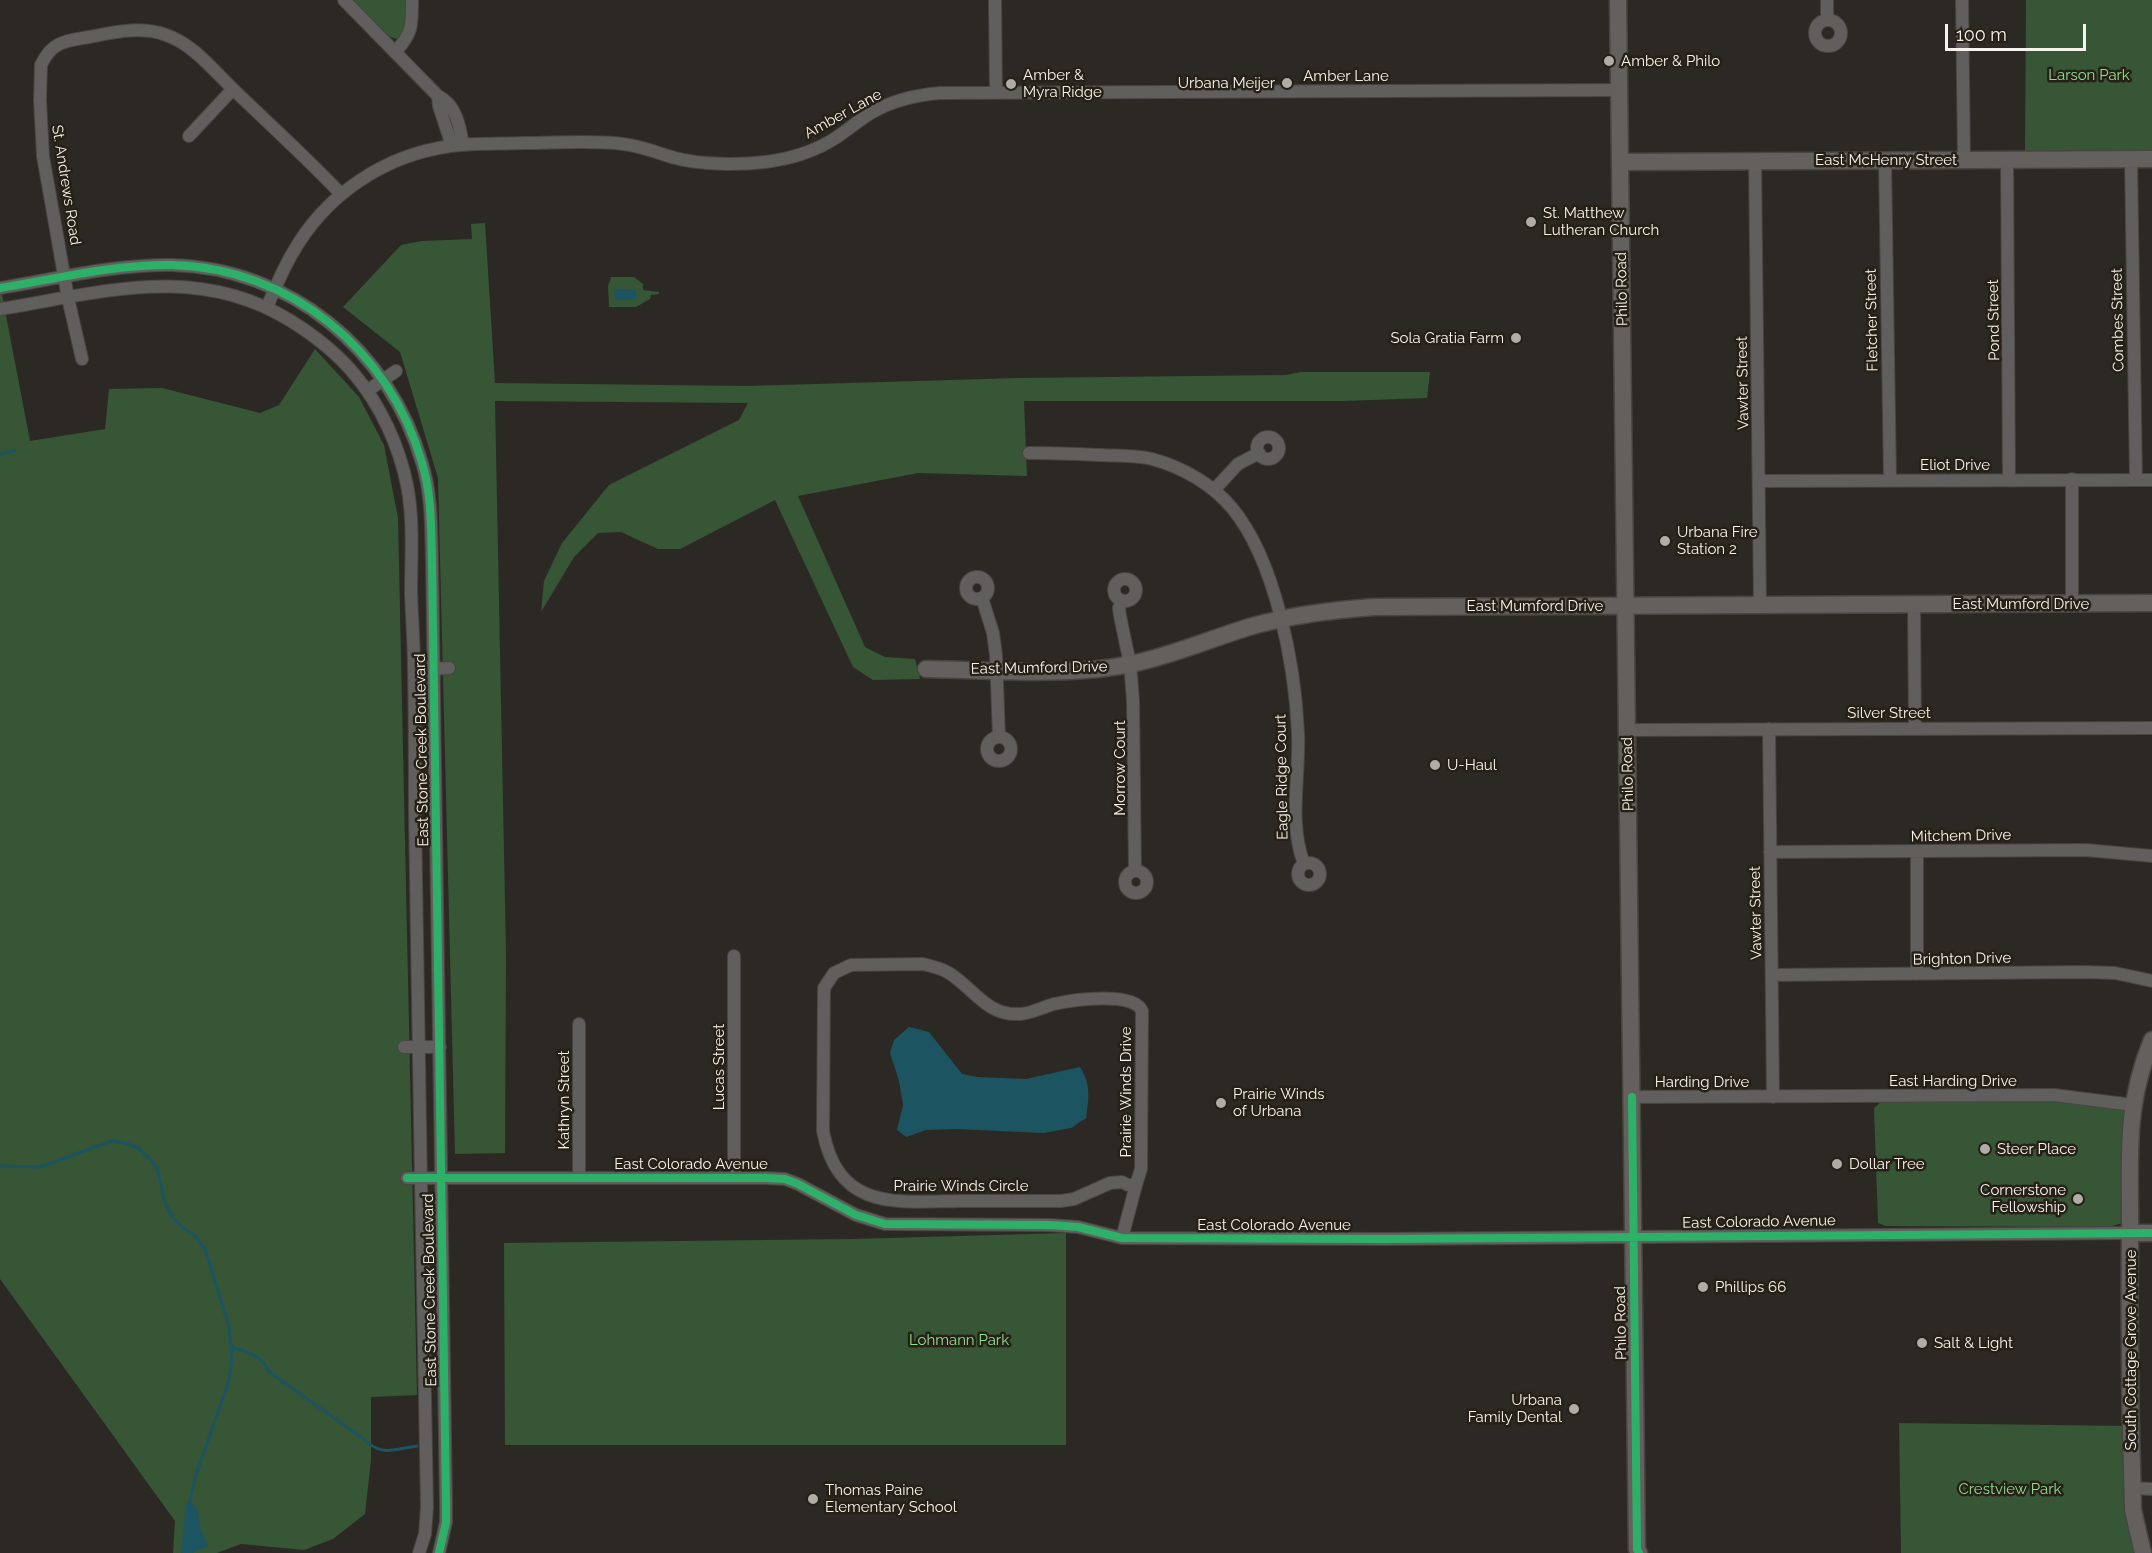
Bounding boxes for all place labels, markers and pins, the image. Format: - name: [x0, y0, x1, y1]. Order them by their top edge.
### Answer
- place label: Amber & Philo: [1621, 52, 1720, 70]
- marker: Amber & Philo: [1602, 54, 1616, 68]
- place label: Amber & Myra Ridge: [1023, 66, 1102, 101]
- place label: Urbana Meijer: [1178, 74, 1275, 92]
- marker: Urbana Meijer: [1280, 76, 1294, 90]
- marker: Amber & Myra Ridge: [1004, 77, 1018, 91]
- place label: St. Matthew Lutheran Church: [1543, 204, 1659, 239]
- marker: St. Matthew Lutheran Church: [1524, 215, 1538, 229]
- place label: Sola Gratia Farm: [1390, 329, 1504, 347]
- marker: Sola Gratia Farm: [1509, 331, 1523, 345]
- place label: Urbana Fire Station 2: [1677, 523, 1758, 558]
- marker: Urbana Fire Station 2: [1658, 534, 1672, 548]
- place label: U-Haul: [1447, 756, 1497, 774]
- marker: U-Haul: [1428, 758, 1442, 772]
- place label: Prairie Winds of Urbana: [1233, 1085, 1324, 1120]
- marker: Prairie Winds of Urbana: [1214, 1096, 1228, 1110]
- place label: Steer Place: [1997, 1140, 2076, 1158]
- marker: Steer Place: [1978, 1142, 1992, 1156]
- place label: Dollar Tree: [1849, 1155, 1925, 1173]
- marker: Dollar Tree: [1830, 1157, 1844, 1171]
- place label: Cornerstone Fellowship: [1980, 1181, 2066, 1216]
- marker: Cornerstone Fellowship: [2071, 1192, 2085, 1206]
- place label: Phillips 66: [1715, 1278, 1786, 1296]
- marker: Phillips 66: [1696, 1280, 1710, 1294]
- place label: Salt & Light: [1934, 1334, 2013, 1352]
- marker: Salt & Light: [1915, 1336, 1929, 1350]
- place label: Urbana Family Dental: [1468, 1391, 1562, 1426]
- marker: Urbana Family Dental: [1567, 1402, 1581, 1416]
- place label: Thomas Paine Elementary School: [825, 1481, 957, 1516]
- marker: Thomas Paine Elementary School: [806, 1492, 820, 1506]

